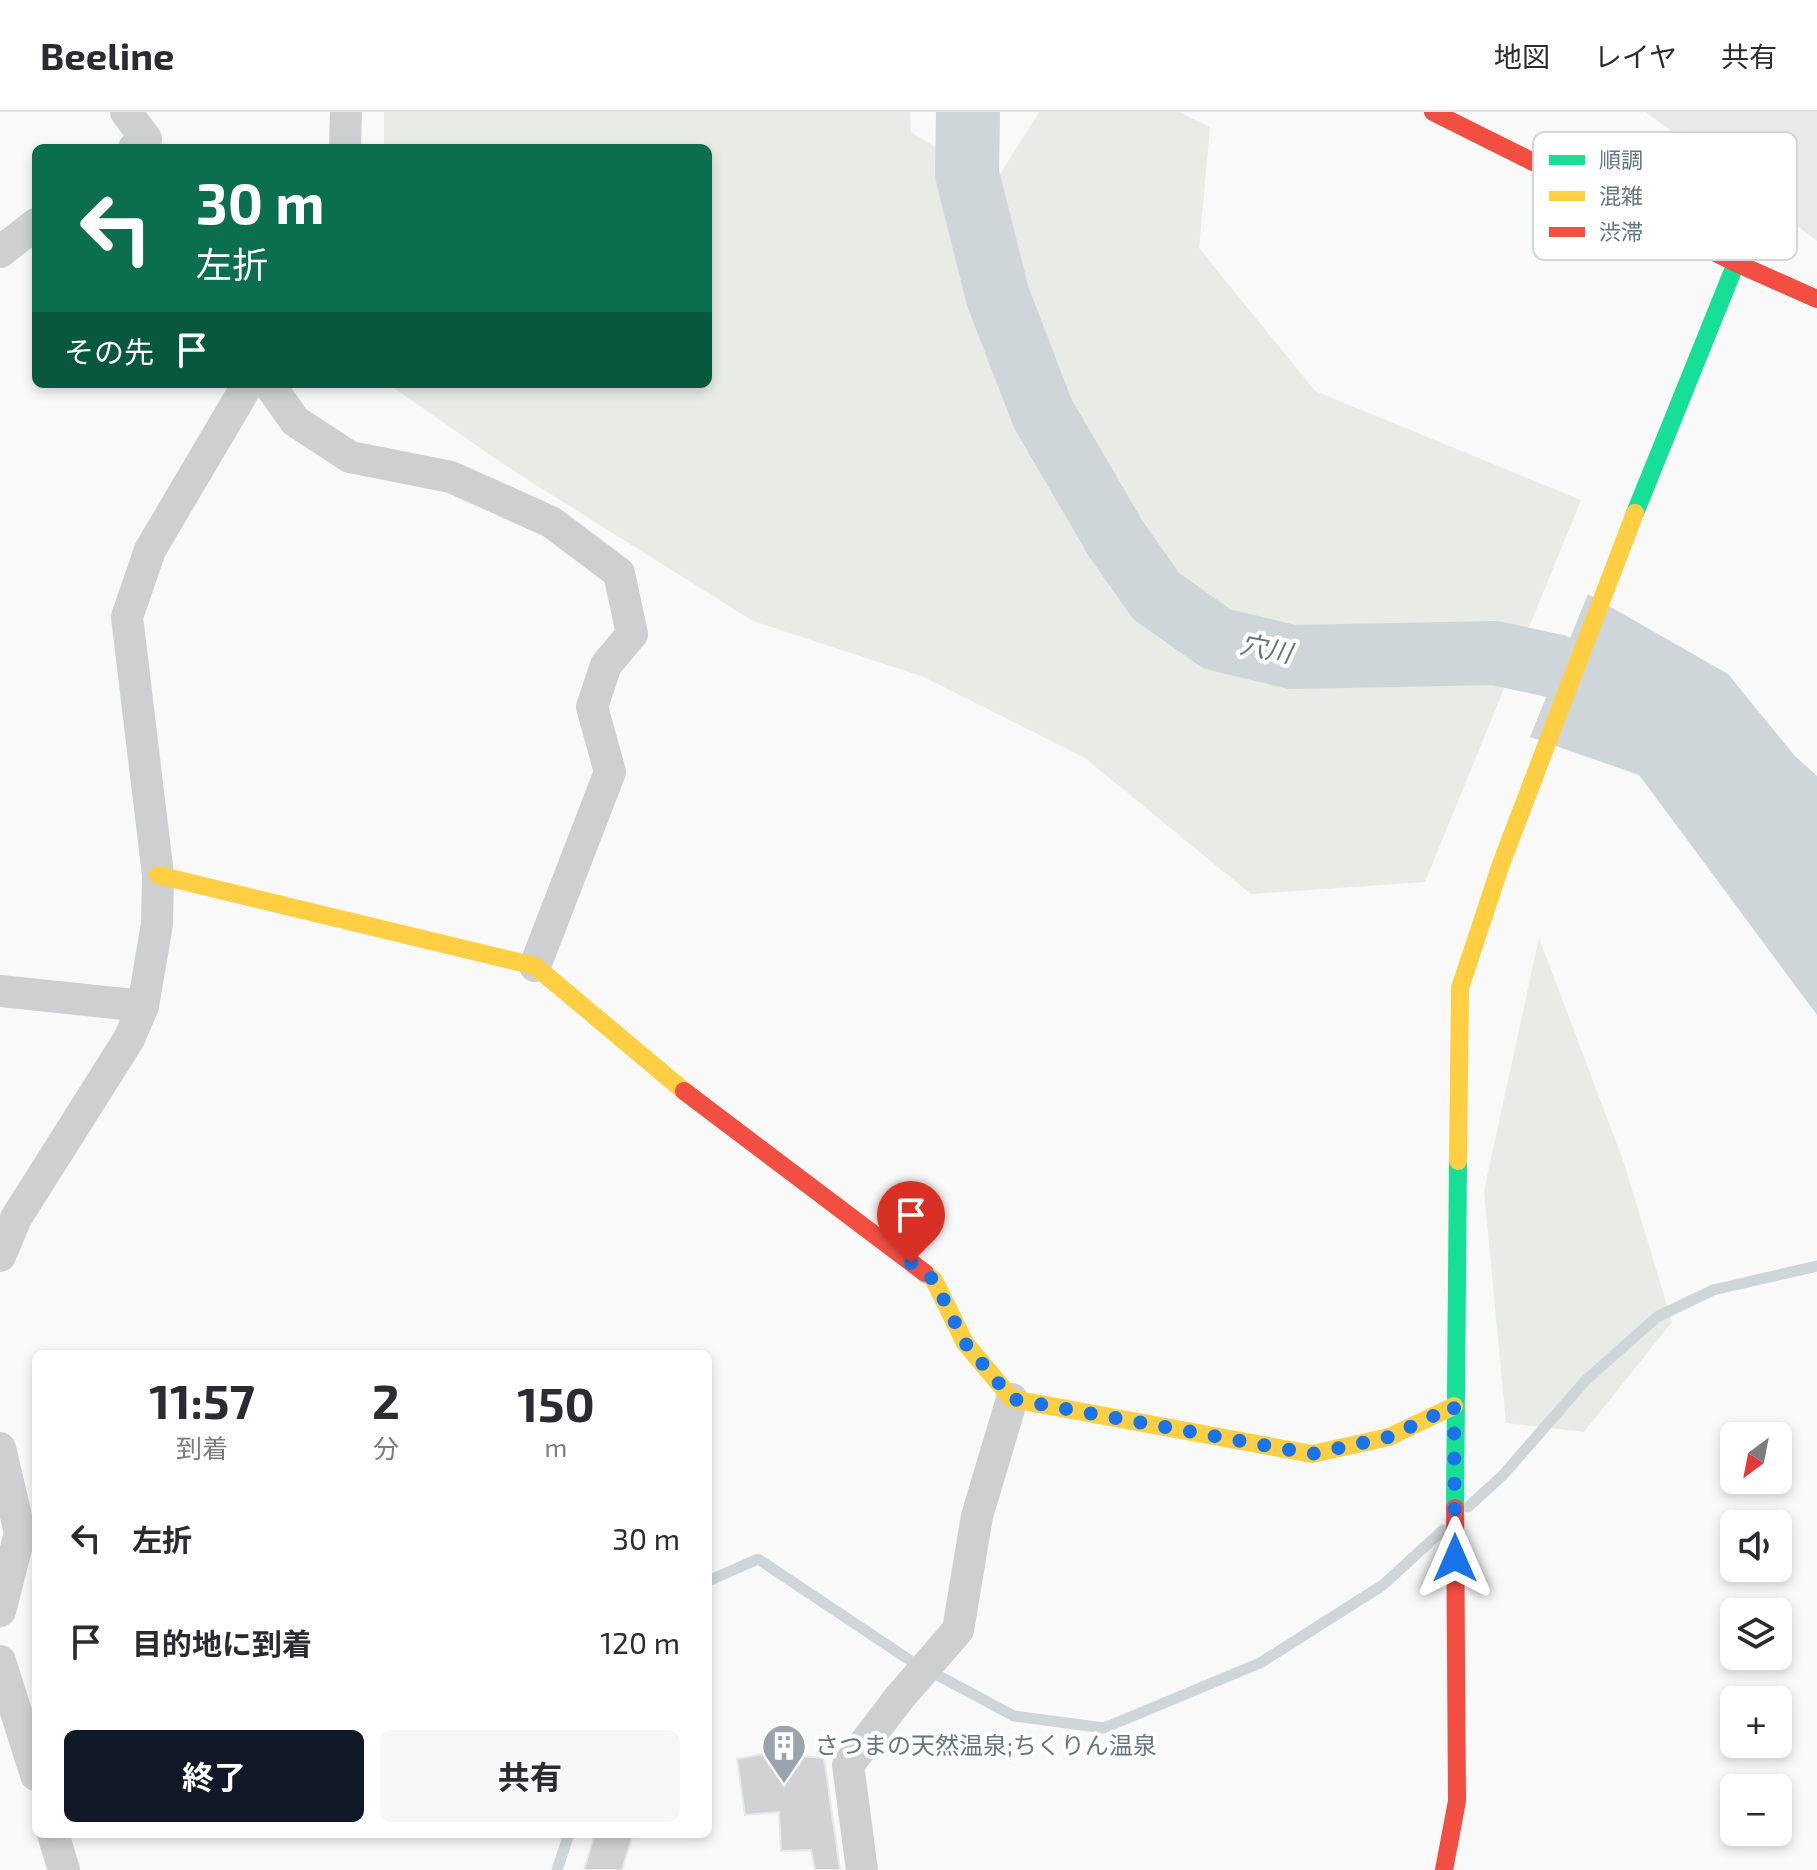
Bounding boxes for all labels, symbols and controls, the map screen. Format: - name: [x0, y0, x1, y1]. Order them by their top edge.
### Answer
- text: Beeline: [40, 32, 174, 78]
- text: 地図: [1494, 39, 1550, 73]
- text: レイヤ: [1594, 39, 1677, 73]
- text: 共有: [1721, 39, 1777, 73]
- legend: [1533, 132, 1797, 260]
- text: 順調: [1599, 146, 1643, 172]
- text: 30 m: [196, 168, 325, 235]
- icon: left: [64, 176, 168, 280]
- text: 混雑: [1599, 182, 1643, 208]
- text: 渋滞: [1599, 218, 1643, 244]
- text: 左折: [196, 242, 268, 285]
- icon: arrive: [170, 328, 214, 372]
- text: その先: [64, 333, 154, 369]
- water label: 穴川: [1238, 627, 1298, 668]
- pin: [877, 1181, 945, 1263]
- icon: arrive: [889, 1193, 933, 1237]
- text: 11:57: [149, 1371, 255, 1429]
- text: 2: [372, 1371, 400, 1429]
- text: 150: [517, 1374, 595, 1432]
- north arrow: [1720, 1422, 1792, 1494]
- map controls: [1720, 1422, 1792, 1846]
- text: m: [545, 1431, 567, 1462]
- text: 到着: [176, 1432, 228, 1463]
- text: 分: [373, 1432, 399, 1463]
- button: sound: [1720, 1510, 1792, 1582]
- icon: left: [64, 1516, 108, 1560]
- position arrow: [1413, 1516, 1497, 1600]
- text: 30 m: [612, 1520, 680, 1556]
- text: 左折: [132, 1521, 192, 1557]
- button: layers: [1720, 1598, 1792, 1670]
- icon: arrive: [64, 1620, 108, 1664]
- text: 120 m: [600, 1624, 680, 1660]
- text: 目的地に到着: [132, 1625, 312, 1661]
- button: +: [1720, 1686, 1792, 1758]
- building icon: さつまの天然温泉;ちくりん温泉: [760, 1722, 808, 1785]
- button: 終了: [64, 1730, 364, 1822]
- button: 共有: [380, 1730, 680, 1822]
- place label: さつまの天然温泉;ちくりん温泉: [815, 1730, 1157, 1759]
- button: −: [1720, 1774, 1792, 1846]

